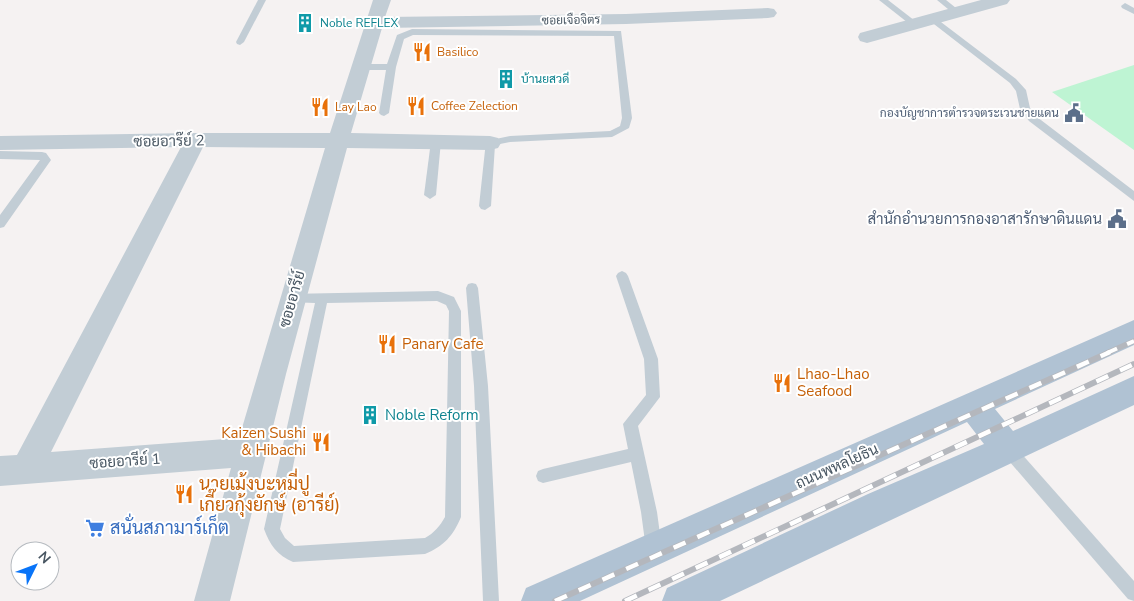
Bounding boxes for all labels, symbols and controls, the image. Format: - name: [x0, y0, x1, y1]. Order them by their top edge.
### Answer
- street label: ซอยเจือจิตร: [542, 11, 601, 29]
- building icon: Noble REFLEX: [294, 12, 316, 34]
- place label: Noble REFLEX: [320, 15, 399, 31]
- restaurant icon: Basilico: [411, 41, 433, 63]
- place label: Basilico: [437, 44, 479, 60]
- building icon: บ้านยสวดี: [495, 68, 517, 90]
- place label: บ้านยสวดี: [521, 71, 569, 87]
- restaurant icon: Coffee Zelection: [405, 95, 427, 117]
- restaurant icon: Lay Lao: [309, 96, 331, 118]
- place label: Coffee Zelection: [431, 98, 518, 114]
- place label: Lay Lao: [335, 99, 377, 115]
- public building icon: กองบัญชาการตำรวจตระเวนชายแดน: [1063, 102, 1085, 124]
- place label: กองบัญชาการตำรวจตระเวนชายแดน: [880, 105, 1059, 121]
- street label: ซอยอาร๊ย์ 2: [133, 130, 205, 152]
- public building icon: สำนักอำนวยการกองอาสารักษาดินแดน: [1106, 208, 1128, 230]
- place label: สำนักอำนวยการกองอาสารักษาดินแดน: [868, 209, 1102, 229]
- street label: ซอยอารีย์: [274, 268, 310, 330]
- restaurant icon: Panary Cafe: [376, 333, 398, 355]
- place label: Panary Cafe: [402, 334, 484, 354]
- place label: Lhao-Lhao Seafood: [797, 364, 870, 401]
- restaurant icon: Lhao-Lhao Seafood: [771, 372, 793, 394]
- building icon: Noble Reform: [359, 404, 381, 426]
- place label: Noble Reform: [385, 405, 479, 425]
- place label: Kaizen Sushi & Hibachi: [221, 423, 306, 460]
- restaurant icon: Kaizen Sushi & Hibachi: [310, 431, 332, 453]
- street label: ถนนพหลโยธิน: [792, 439, 882, 493]
- street label: ซอยอารีย์ 1: [89, 449, 161, 473]
- place label: นายเม้งบะหมี่ปู เกี๊ยวกุ้งยักษ์ (อารีย์): [199, 468, 340, 517]
- restaurant icon: นายเม้งบะหมี่ปู เกี๊ยวกุ้งยักษ์ (อารีย์): [173, 483, 195, 505]
- place label: สนั่นสภามาร์เก็ต: [110, 513, 229, 540]
- supermarket icon: สนั่นสภามาร์เก็ต: [84, 517, 106, 539]
- north arrow: [10, 541, 60, 591]
- text: N: [34, 547, 55, 568]

